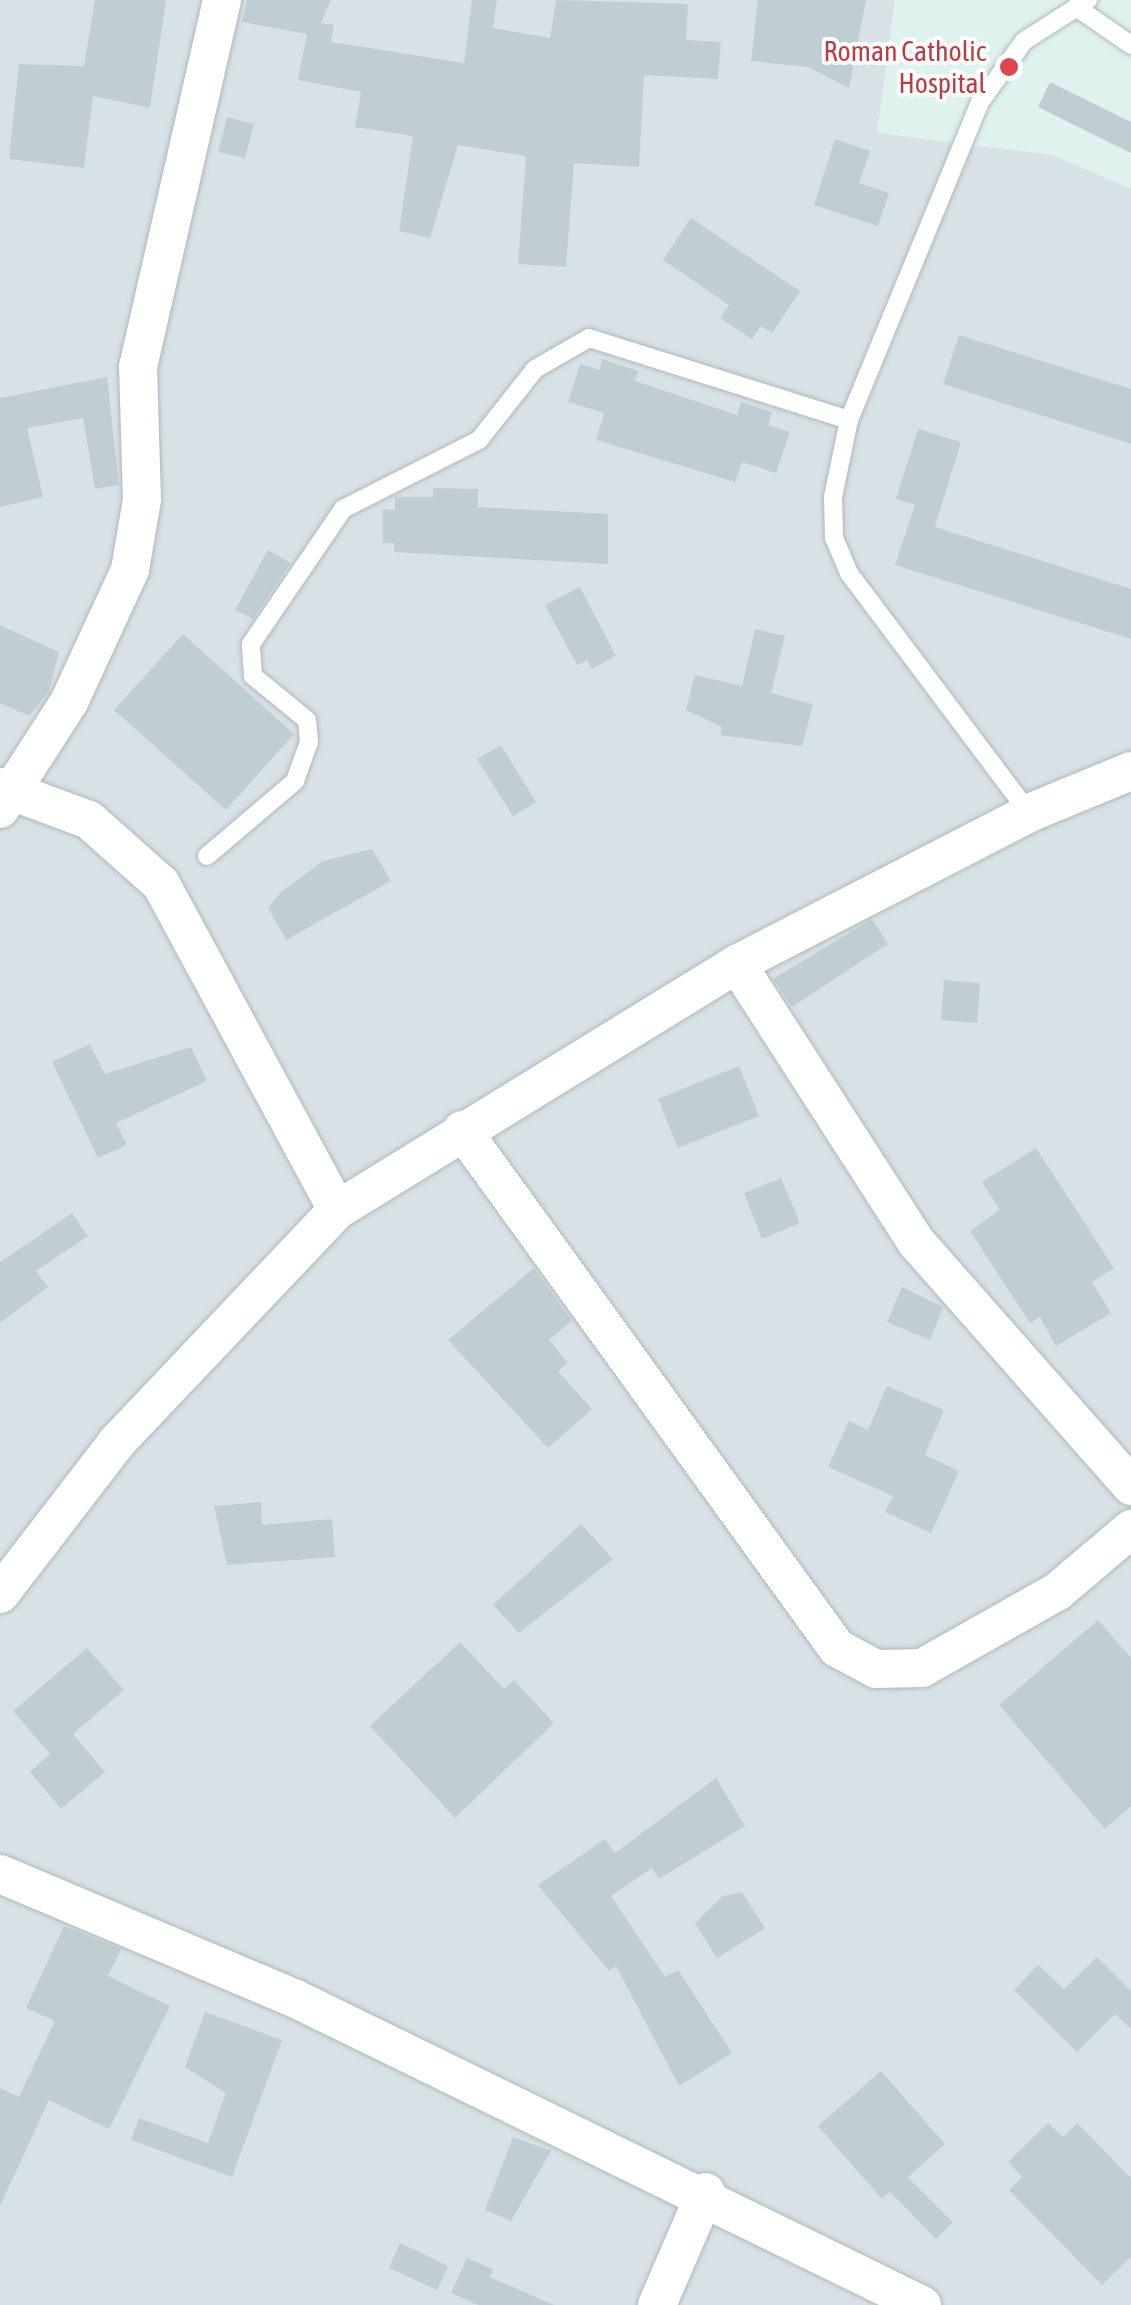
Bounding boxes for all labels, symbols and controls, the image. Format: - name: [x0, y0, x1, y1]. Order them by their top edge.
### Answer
- place label: Roman Catholic Hospital: [824, 34, 986, 100]
- marker: Roman Catholic Hospital: [996, 54, 1022, 80]

